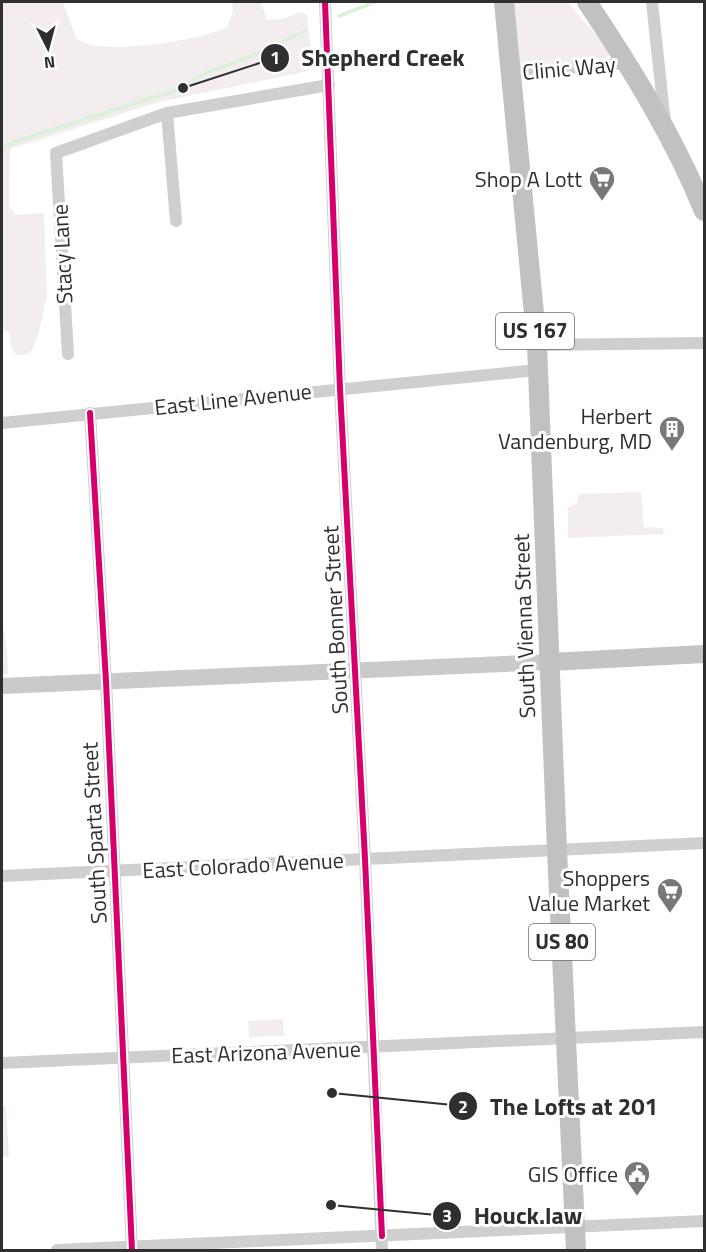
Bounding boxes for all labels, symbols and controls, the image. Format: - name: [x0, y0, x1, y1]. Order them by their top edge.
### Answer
- north arrow: [18, 18, 78, 78]
- callout: Shepherd Creek: [260, 37, 477, 79]
- text: Shepherd Creek: [301, 39, 465, 75]
- text: 1: [270, 44, 280, 71]
- street label: Clinic Way: [521, 47, 617, 89]
- text: N: [43, 50, 56, 75]
- place label: Shop A Lott: [475, 162, 582, 196]
- supermarket icon: Shop A Lott: [587, 164, 617, 202]
- street label: Stacy Lane: [42, 203, 82, 305]
- road number: US 167: [496, 313, 574, 349]
- street label: East Line Avenue: [153, 374, 313, 424]
- place label: Herbert Vandenburg, MD: [498, 399, 652, 458]
- building icon: Herbert Vandenburg, MD: [657, 414, 687, 452]
- street label: South Bonner Street: [313, 525, 357, 715]
- street label: South Vienna Street: [504, 533, 544, 719]
- street label: South Sparta Street: [72, 741, 116, 925]
- street label: East Colorado Avenue: [141, 843, 345, 887]
- place label: Shoppers Value Market: [528, 861, 650, 920]
- supermarket icon: Shoppers Value Market: [655, 876, 685, 914]
- road number: US 80: [529, 924, 595, 960]
- street label: East Arizona Avenue: [171, 1032, 361, 1072]
- callout: The Lofts at 201: [448, 1085, 670, 1127]
- text: The Lofts at 201: [490, 1088, 658, 1124]
- text: 2: [458, 1093, 468, 1120]
- place label: GIS Office: [528, 1157, 618, 1191]
- public building icon: GIS Office: [622, 1159, 652, 1197]
- callout: Houck.law: [432, 1195, 594, 1237]
- text: Houck.law: [474, 1197, 582, 1233]
- text: 3: [442, 1202, 452, 1229]

